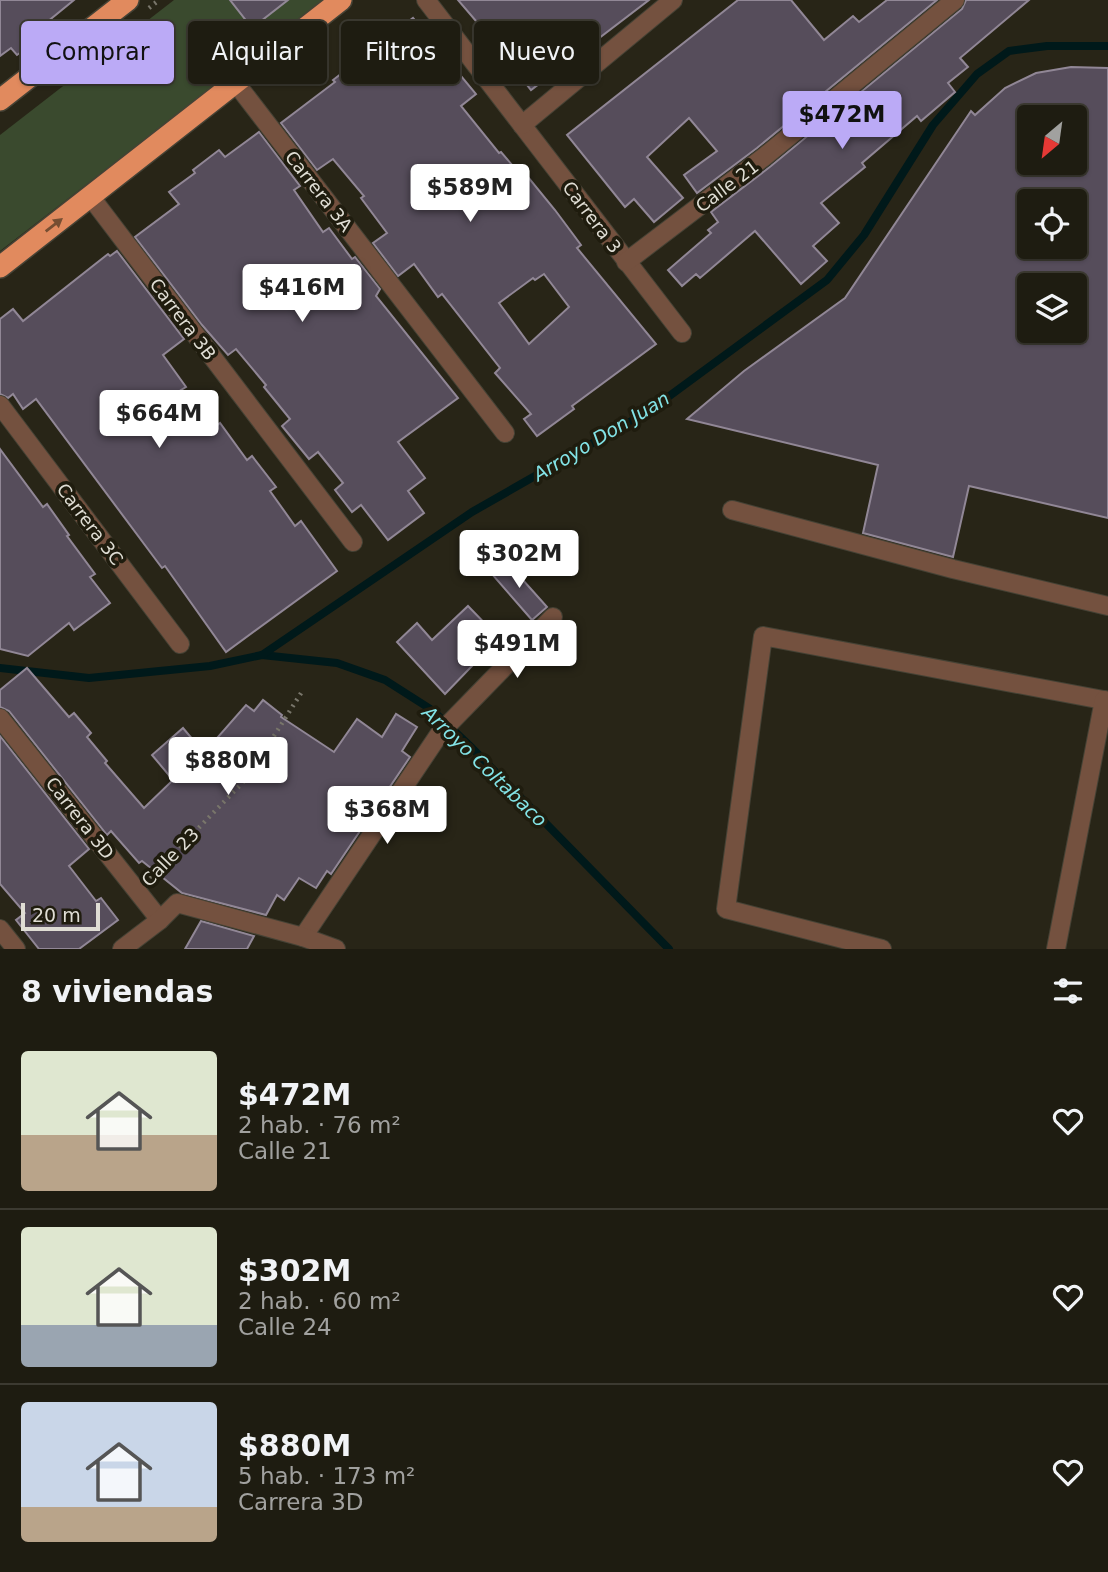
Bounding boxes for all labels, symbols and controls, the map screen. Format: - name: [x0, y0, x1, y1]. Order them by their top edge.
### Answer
- chip: Comprar: [21, 21, 174, 84]
- chip: Alquilar: [188, 21, 327, 84]
- chip: Filtros: [341, 21, 460, 84]
- chip: Nuevo: [474, 21, 599, 84]
- pin: $472M: [793, 92, 891, 151]
- text: $472M: [799, 101, 885, 127]
- north arrow: [1017, 105, 1087, 175]
- map controls: [1017, 105, 1087, 343]
- street label: Carrera 3A: [281, 146, 357, 236]
- street label: Calle 21: [691, 156, 763, 216]
- pin: $589M: [421, 164, 519, 224]
- text: $589M: [427, 174, 513, 200]
- street label: Carrera 3: [558, 177, 626, 257]
- button: locate: [1017, 189, 1087, 259]
- one-way arrow: [44, 217, 62, 232]
- pin: $416M: [253, 264, 351, 324]
- button: layers: [1017, 273, 1087, 343]
- street label: Carrera 3B: [146, 274, 220, 364]
- text: $416M: [259, 274, 345, 300]
- water label: Arroyo Don Juan: [527, 387, 673, 486]
- pin: $664M: [110, 391, 208, 450]
- text: $664M: [116, 400, 202, 426]
- street label: Carrera 3C: [52, 479, 128, 569]
- pin: $302M: [470, 530, 568, 590]
- text: $302M: [476, 540, 562, 566]
- pin: $491M: [468, 620, 566, 680]
- text: $491M: [474, 630, 560, 656]
- water label: Arroyo Coltabaco: [417, 700, 552, 831]
- pin: $880M: [179, 738, 277, 797]
- text: $880M: [185, 747, 271, 773]
- street label: Carrera 3D: [41, 773, 119, 863]
- pin: $368M: [338, 786, 436, 846]
- text: $368M: [344, 796, 430, 822]
- street label: Calle 23: [137, 823, 203, 891]
- scale bar: [21, 900, 100, 932]
- text: 20 m: [32, 904, 81, 926]
- icon: filters: [1049, 972, 1087, 1010]
- text: 8 viviendas: [21, 974, 213, 1009]
- text: $472M: [238, 1077, 351, 1112]
- icon: home: [77, 1079, 161, 1163]
- icon: heart: [1049, 1102, 1087, 1140]
- text: 2 hab. · 76 m²: [238, 1112, 401, 1138]
- text: Calle 21: [238, 1138, 332, 1164]
- text: $302M: [238, 1253, 351, 1288]
- icon: home: [77, 1255, 161, 1339]
- icon: heart: [1049, 1278, 1087, 1316]
- text: 2 hab. · 60 m²: [238, 1288, 401, 1314]
- text: Calle 24: [238, 1314, 332, 1340]
- text: $880M: [238, 1428, 351, 1463]
- icon: home: [77, 1430, 161, 1514]
- icon: heart: [1049, 1453, 1087, 1491]
- text: 5 hab. · 173 m²: [238, 1463, 415, 1489]
- text: Carrera 3D: [238, 1489, 364, 1515]

